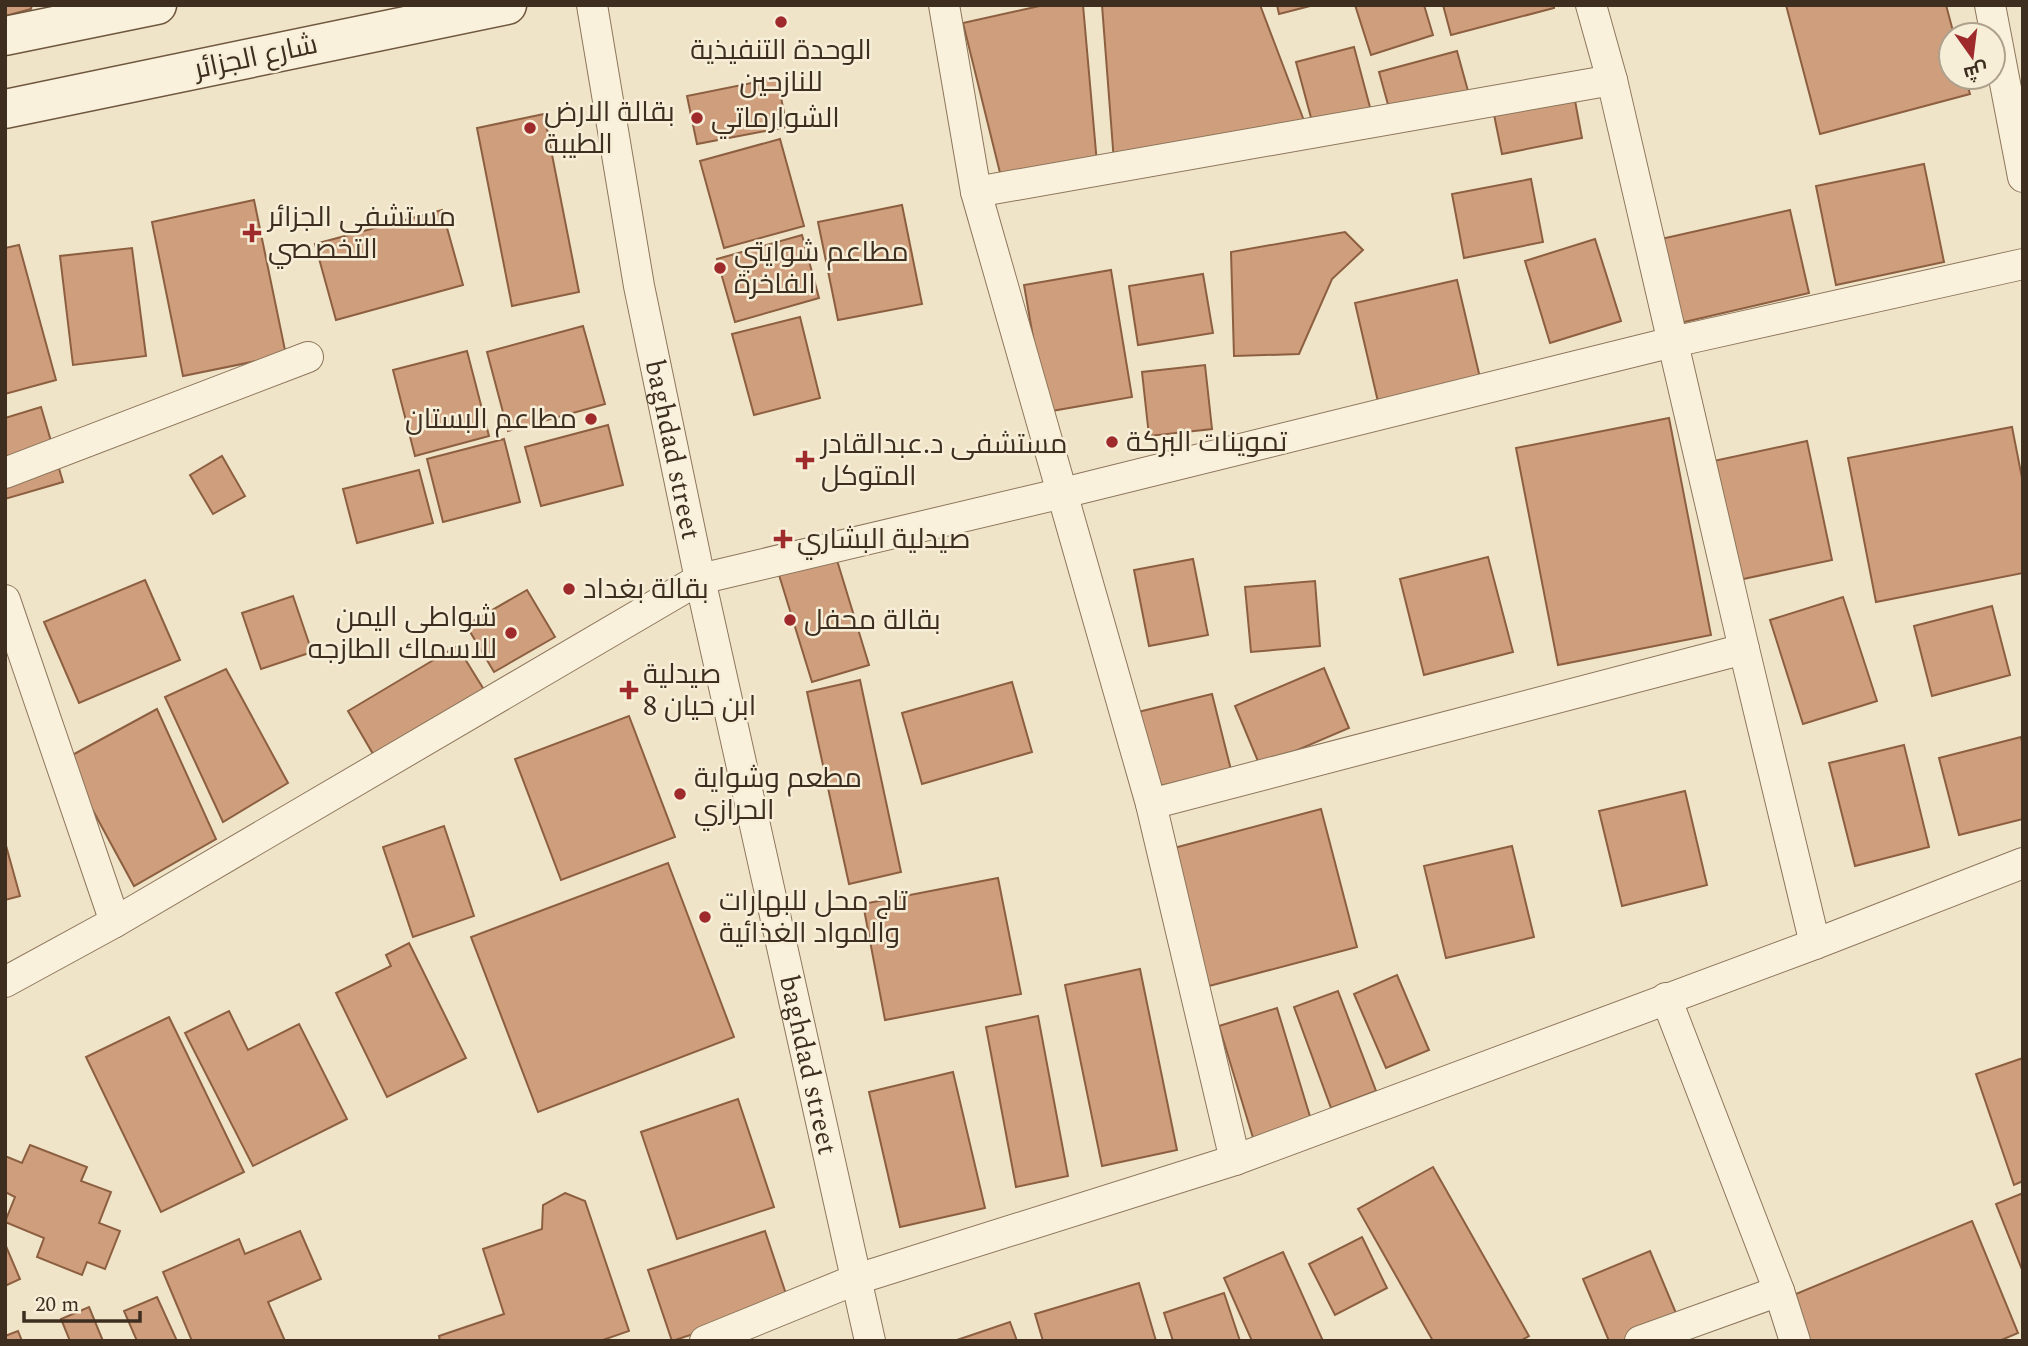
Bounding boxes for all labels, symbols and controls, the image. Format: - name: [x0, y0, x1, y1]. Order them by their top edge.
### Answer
- marker: الوحدة التنفيذية للنازحين: [773, 14, 789, 30]
- north arrow: [1937, 21, 2007, 91]
- street label: شارع الجزائر: [188, 23, 322, 91]
- place label: الوحدة التنفيذية للنازحين: [690, 29, 872, 104]
- text: ش: [1960, 54, 1991, 88]
- place label: بقالة الارض الطيبة: [544, 91, 675, 166]
- place label: الشوارماتي: [711, 97, 840, 140]
- marker: الشوارماتي: [689, 110, 705, 126]
- marker: بقالة الارض الطيبة: [522, 120, 538, 136]
- place label: مستشفى الجزائر التخصصي: [266, 196, 456, 271]
- marker: مستشفى الجزائر التخصصي: [242, 223, 262, 243]
- place label: مطاعم شوايتي الفاخرة: [734, 231, 909, 306]
- marker: مطاعم شوايتي الفاخرة: [712, 260, 728, 276]
- street label: baghdad street: [633, 356, 713, 544]
- place label: مطاعم البستان: [405, 398, 577, 441]
- marker: مطاعم البستان: [583, 411, 599, 427]
- place label: تموينات البركة: [1126, 421, 1288, 464]
- place label: مستشفى د.عبدالقادر المتوكل: [819, 423, 1068, 498]
- marker: تموينات البركة: [1104, 434, 1120, 450]
- marker: مستشفى د.عبدالقادر المتوكل: [795, 450, 815, 470]
- place label: صيدلية البشاري: [797, 518, 971, 561]
- marker: صيدلية البشاري: [775, 531, 791, 547]
- place label: بقالة بغداد: [583, 568, 709, 611]
- marker: بقالة بغداد: [561, 581, 577, 597]
- place label: شواطى اليمن للاسماك الطازجه: [308, 596, 497, 671]
- place label: بقالة محفل: [804, 599, 941, 642]
- marker: بقالة محفل: [782, 612, 798, 628]
- marker: شواطى اليمن للاسماك الطازجه: [503, 625, 519, 641]
- place label: صيدلية ابن حيان 8: [643, 653, 756, 728]
- marker: صيدلية ابن حيان 8: [621, 682, 637, 698]
- place label: مطعم وشواية الحرازي: [694, 757, 862, 832]
- marker: مطعم وشواية الحرازي: [672, 786, 688, 802]
- place label: تاج محل للبهارات والمواد الغذائية: [719, 880, 908, 955]
- marker: تاج محل للبهارات والمواد الغذائية: [697, 909, 713, 925]
- street label: baghdad street: [767, 971, 849, 1159]
- scale bar: [24, 1280, 140, 1324]
- text: 20 m: [35, 1289, 79, 1321]

